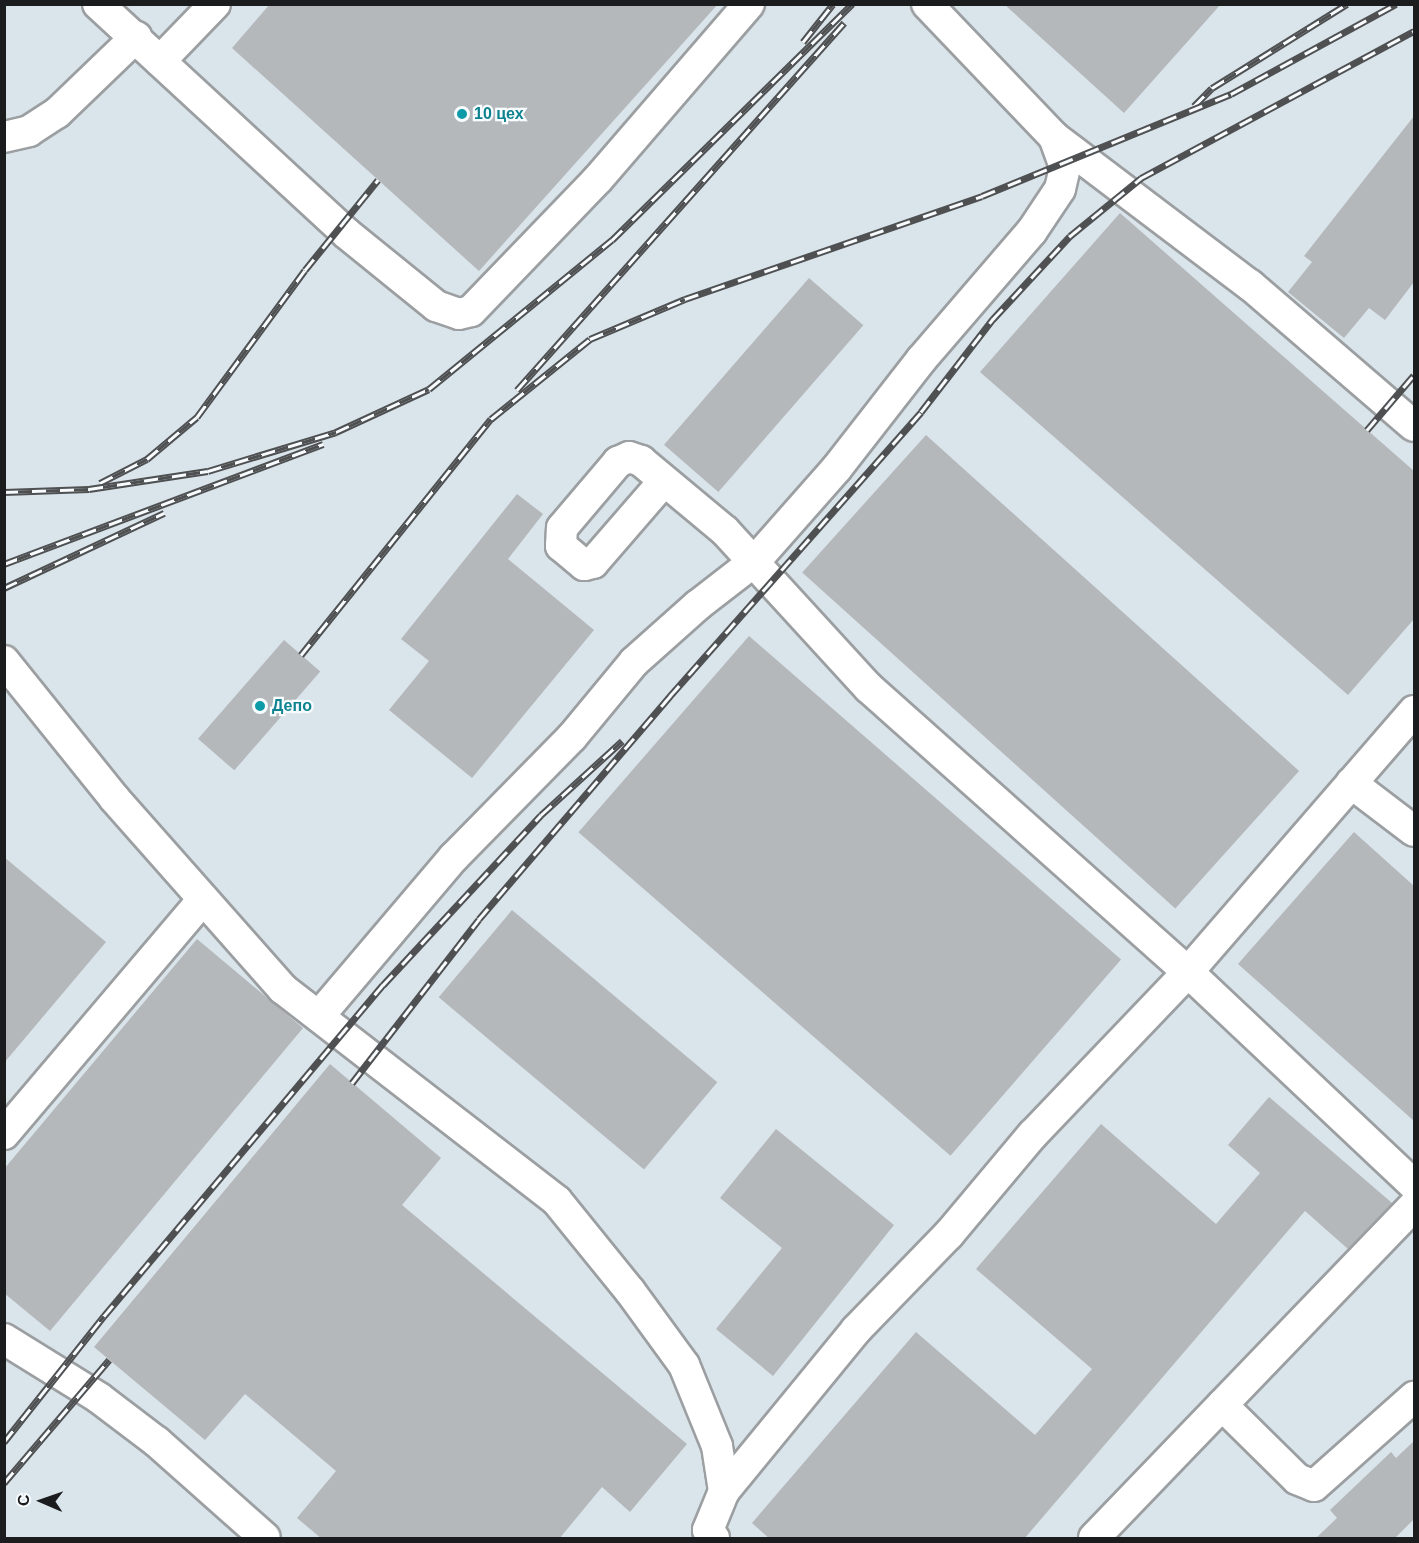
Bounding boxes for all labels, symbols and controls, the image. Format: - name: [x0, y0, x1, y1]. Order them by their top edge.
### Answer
- place label: 10 цех: [474, 104, 524, 124]
- marker: 10 цех: [455, 107, 469, 121]
- place label: Депо: [272, 696, 312, 716]
- marker: Депо: [253, 699, 267, 713]
- north arrow: [12, 1471, 72, 1531]
- text: С: [15, 1494, 32, 1506]

